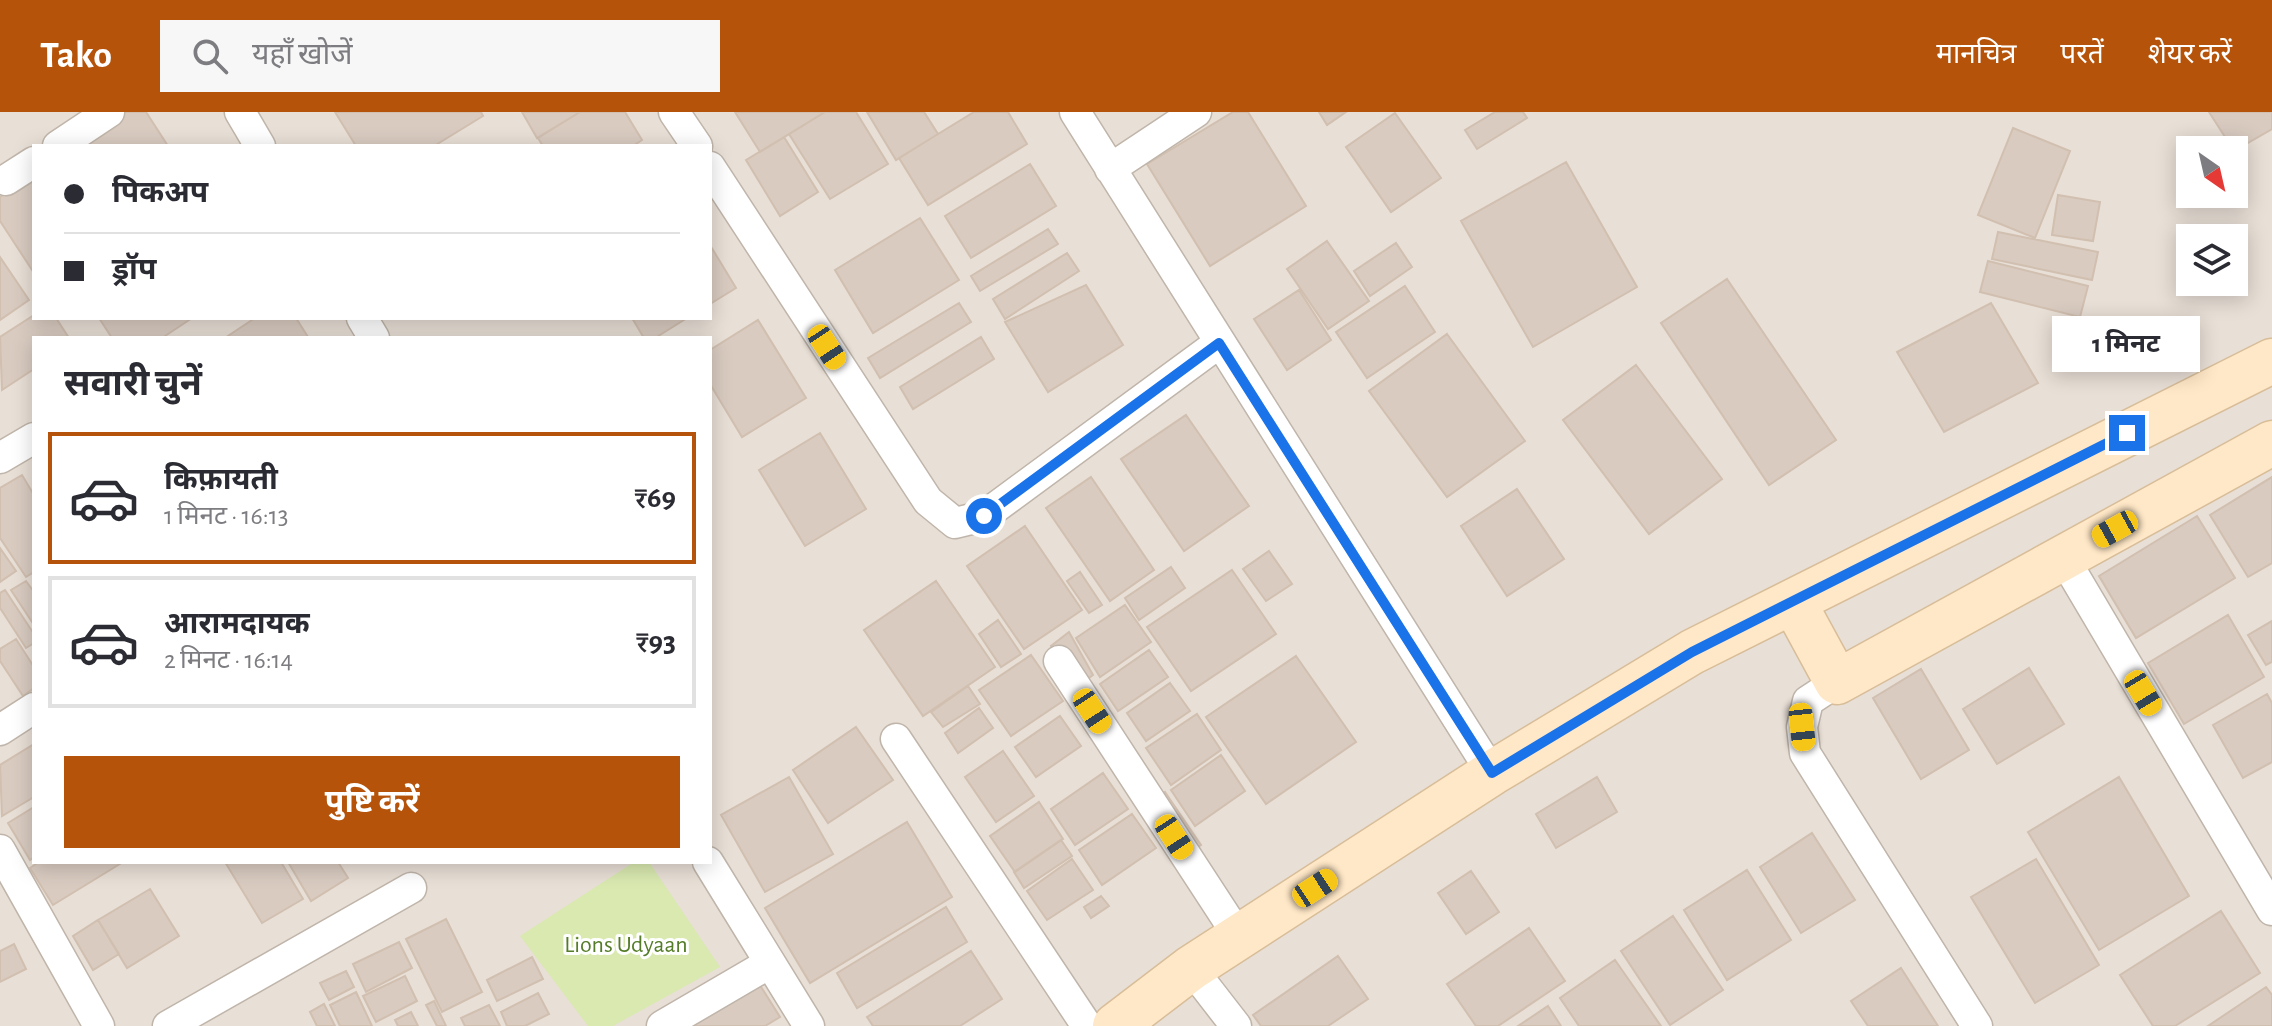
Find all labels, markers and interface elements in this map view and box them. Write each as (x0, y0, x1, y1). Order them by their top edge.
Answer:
search box (160, 20, 720, 92)
icon: search (188, 34, 232, 78)
text: Tako (40, 37, 112, 75)
text: यहाँ खोजें (252, 40, 353, 70)
text: मानचित्र (1936, 41, 2016, 69)
text: परतें (2060, 41, 2104, 69)
text: शेयर करें (2148, 41, 2232, 69)
north arrow (2176, 136, 2248, 208)
map controls (2176, 136, 2248, 296)
text: पिकअप (112, 178, 208, 208)
button: layers (2176, 224, 2248, 296)
text: ड्रॉप (112, 255, 156, 285)
callout: 1 मिनट (2053, 317, 2201, 373)
car (804, 320, 850, 374)
text: 1 मिनट (2092, 331, 2160, 357)
text: सवारी चुनें (64, 366, 202, 402)
route end (2109, 415, 2145, 451)
icon: car (68, 462, 140, 534)
text: किफ़ायती (164, 465, 278, 495)
text: ₹69 (634, 483, 676, 513)
route start (966, 498, 1002, 534)
text: 1 मिनट · 16:13 (164, 503, 288, 529)
car (2088, 507, 2142, 551)
icon: car (68, 606, 140, 678)
text: आरामदायक (164, 609, 310, 639)
text: ₹93 (636, 627, 676, 657)
text: 2 मिनट · 16:14 (164, 647, 293, 673)
car (2120, 666, 2166, 720)
car (1069, 684, 1115, 738)
car (1788, 702, 1816, 752)
button: पुष्टि करें (64, 756, 680, 848)
car (1151, 810, 1197, 864)
car (1288, 865, 1342, 911)
park label: Lions Udyaan (564, 933, 688, 957)

